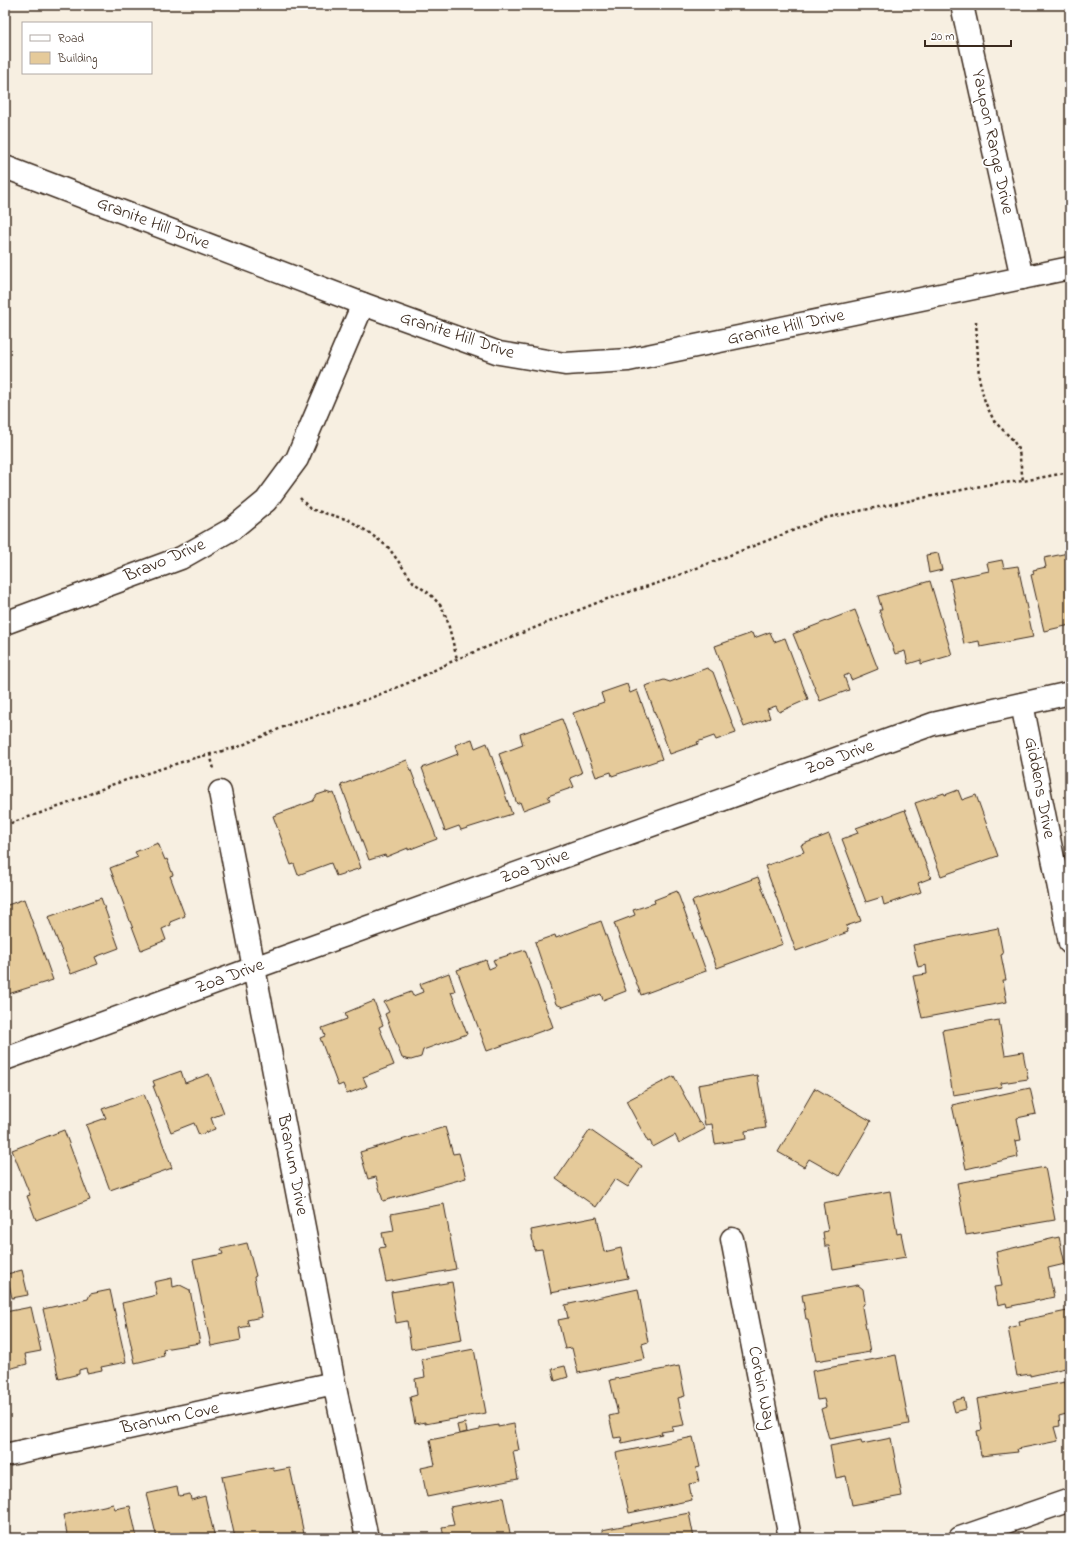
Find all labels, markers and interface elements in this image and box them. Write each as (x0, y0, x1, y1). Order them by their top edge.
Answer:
legend (22, 22, 152, 74)
scale bar (925, 22, 1011, 48)
text: 20 m (931, 28, 954, 46)
text: Road (58, 30, 84, 48)
text: Building (57, 50, 97, 69)
street label: Yaupon Range Drive (963, 67, 1020, 218)
street label: Granite Hill Drive (93, 191, 214, 258)
street label: Granite Hill Drive (725, 303, 848, 353)
street label: Granite Hill Drive (396, 305, 519, 367)
street label: Bravo Drive (120, 532, 210, 590)
street label: Zoa Drive (802, 733, 879, 782)
street label: Giddens Drive (1016, 735, 1062, 842)
street label: Zoa Drive (497, 842, 574, 891)
street label: Zoa Drive (192, 952, 269, 1001)
street label: Branum Drive (269, 1111, 315, 1219)
street label: Corbin Way (740, 1344, 782, 1432)
street label: Branum Cove (118, 1396, 222, 1442)

